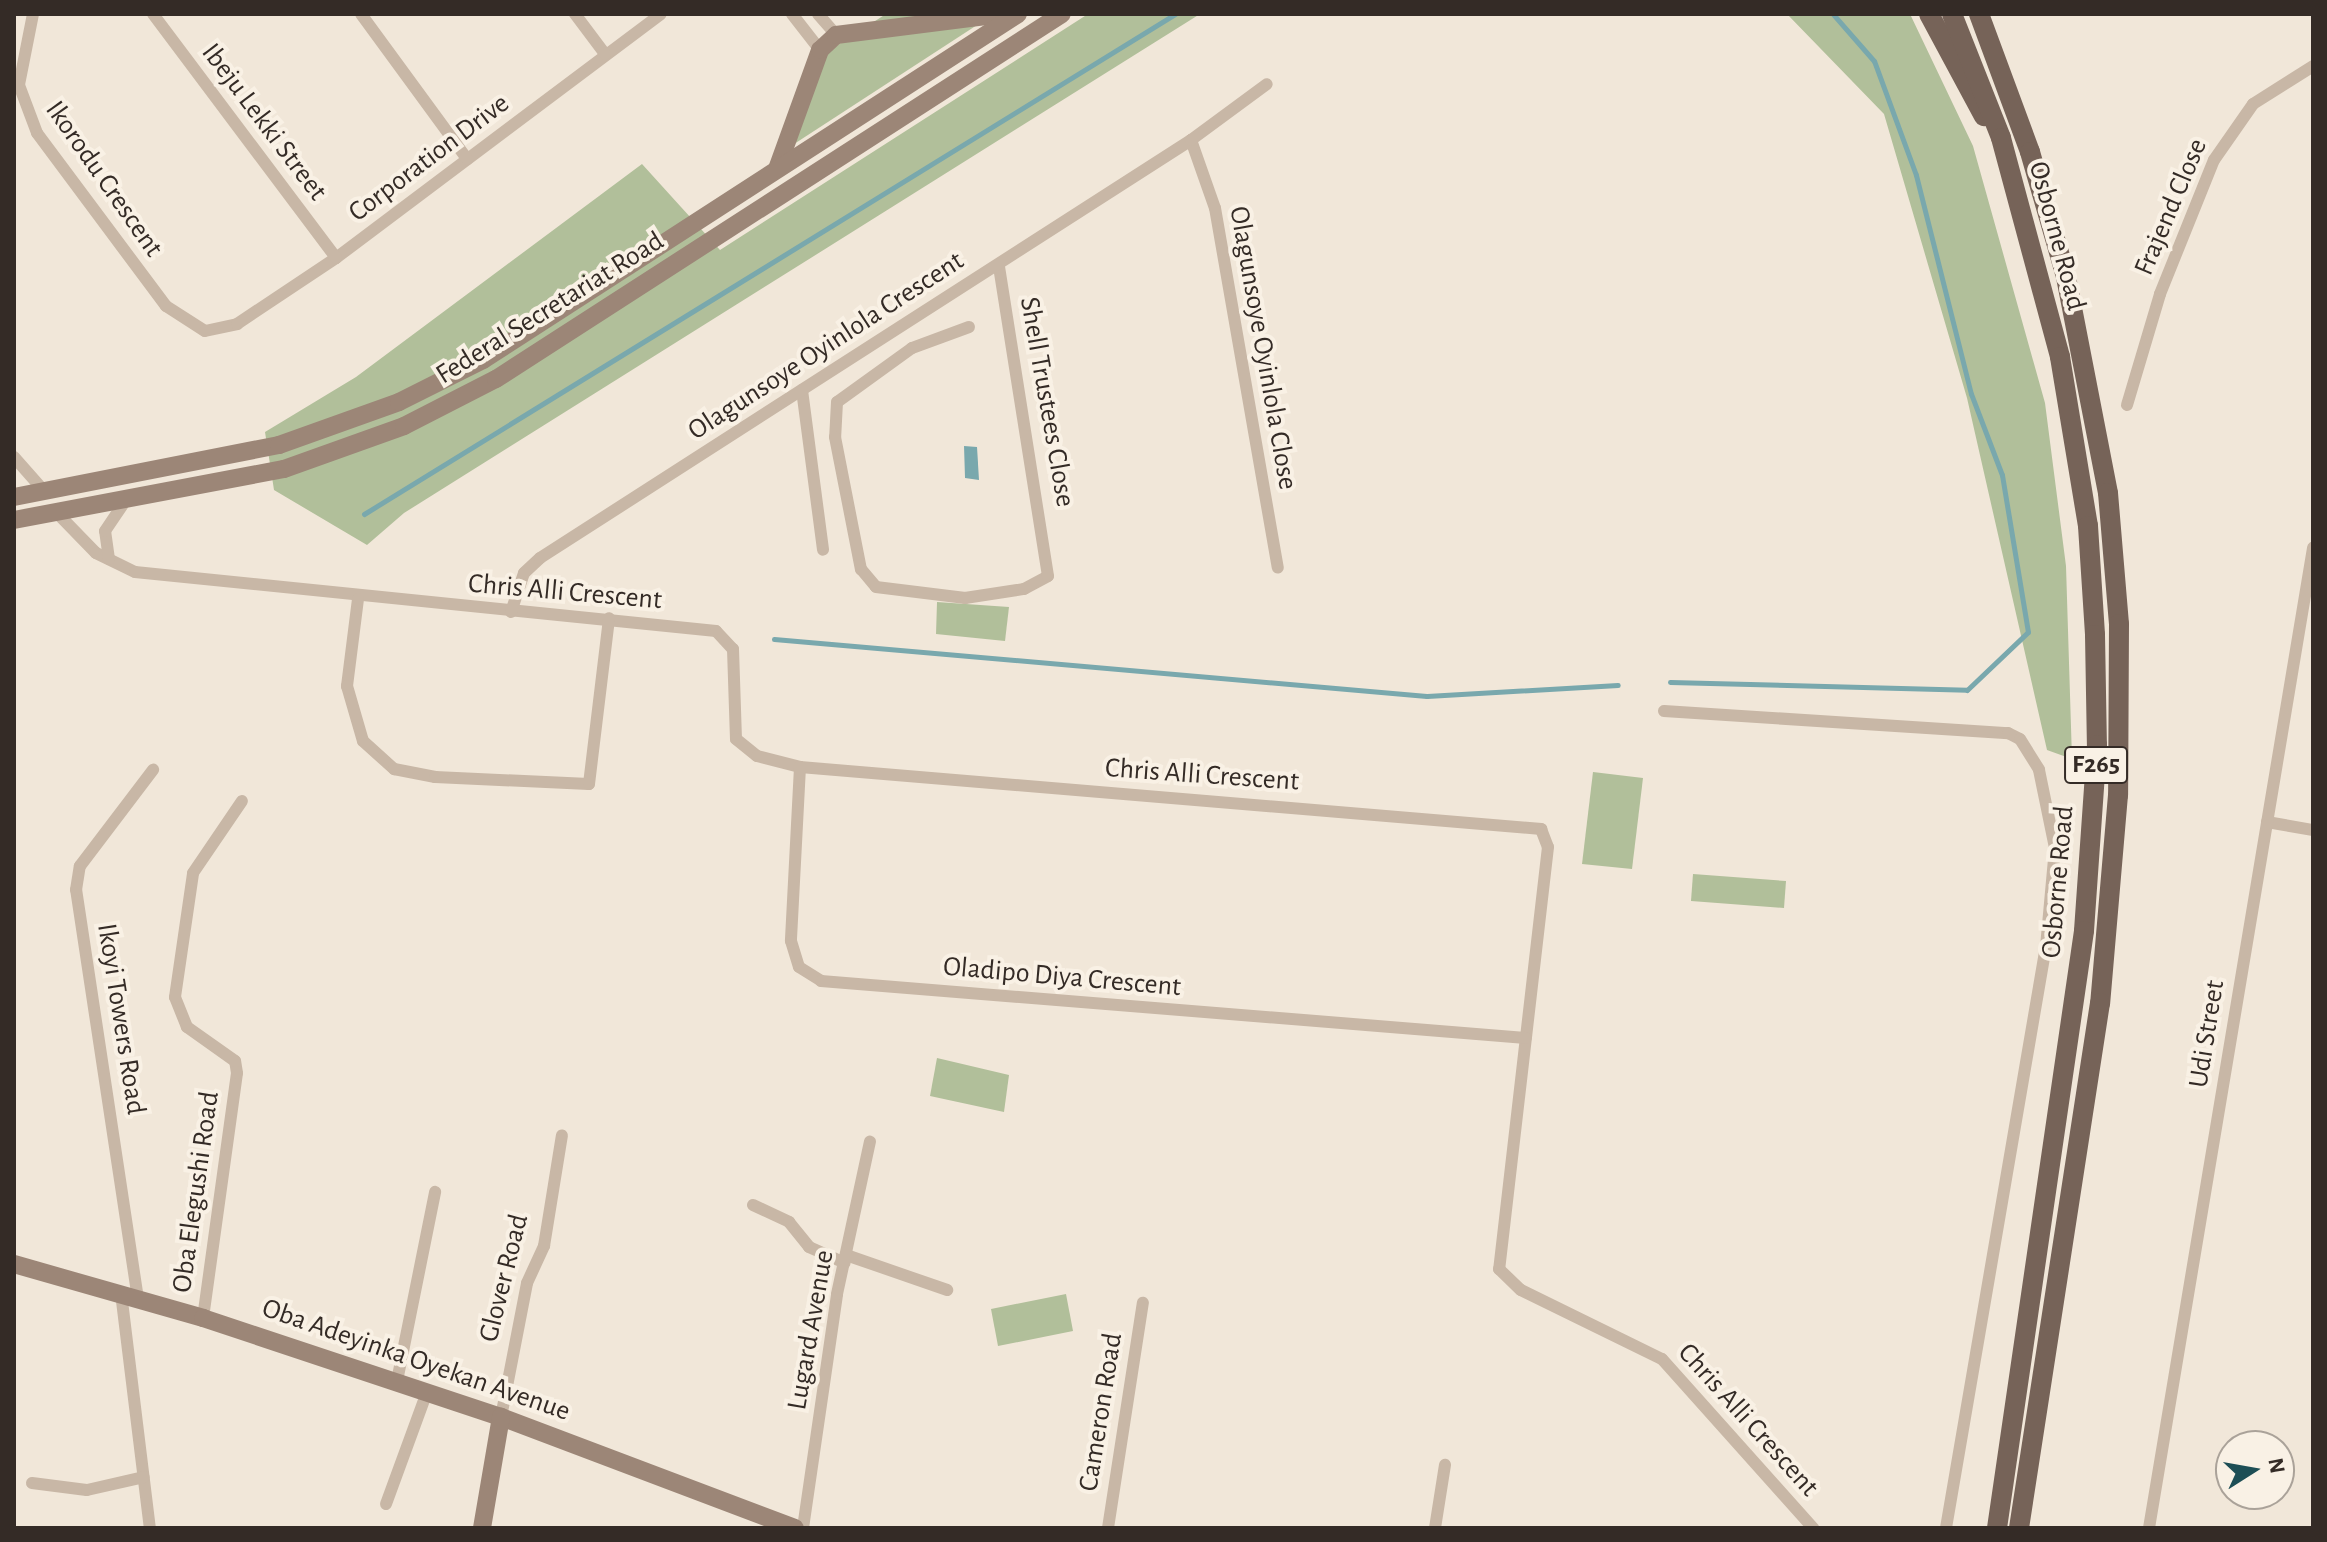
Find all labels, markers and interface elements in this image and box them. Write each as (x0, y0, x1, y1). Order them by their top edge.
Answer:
street label: Ibeju Lekki Street (194, 37, 334, 207)
street label: Corporation Drive (342, 87, 516, 229)
street label: Ikorodu Crescent (38, 95, 170, 263)
street label: Frajend Close (2127, 134, 2215, 280)
street label: Osborne Road (2021, 158, 2093, 314)
street label: Olagunsoye Oyinlola Close (1222, 204, 1304, 492)
street label: Federal Secretariat Road (430, 224, 670, 392)
street label: Olagunsoye Oyinlola Crescent (682, 244, 970, 448)
street label: Shell Trustees Close (1012, 295, 1082, 509)
street label: Chris Alli Crescent (467, 567, 663, 617)
road number: F265 (2064, 743, 2128, 787)
street label: Chris Alli Crescent (1104, 751, 1300, 799)
street label: Osborne Road (2035, 804, 2081, 960)
street label: Ikoyi Towers Road (89, 921, 153, 1117)
street label: Oladipo Diya Crescent (942, 950, 1182, 1004)
street label: Udi Street (2182, 978, 2232, 1090)
street label: Oba Elegushi Road (165, 1089, 227, 1295)
street label: Glover Road (472, 1211, 536, 1345)
street label: Lugard Avenue (780, 1248, 842, 1412)
street label: Oba Adeyinka Oyekan Avenue (258, 1291, 574, 1429)
street label: Cameron Road (1072, 1330, 1130, 1494)
street label: Chris Alli Crescent (1670, 1337, 1826, 1503)
north arrow (2215, 1430, 2295, 1510)
text: N (2264, 1456, 2289, 1475)

